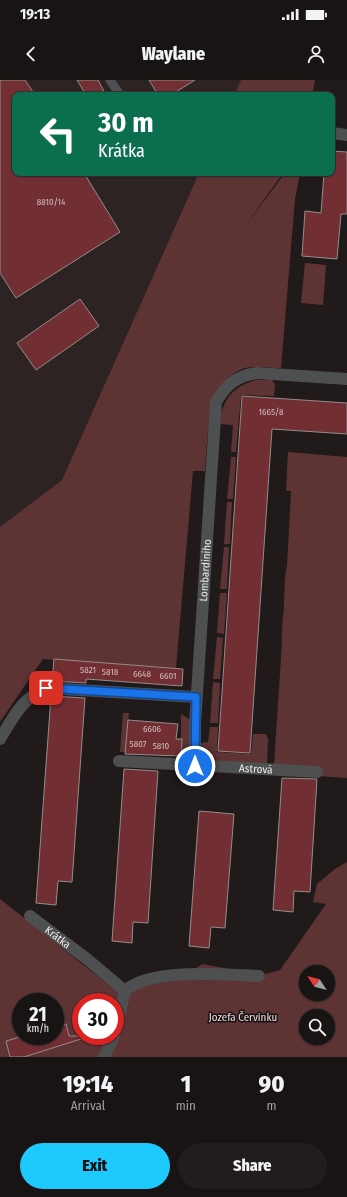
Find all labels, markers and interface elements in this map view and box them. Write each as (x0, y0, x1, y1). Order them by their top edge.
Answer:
text: 19:13 (20, 5, 50, 23)
icon: back (20, 43, 42, 65)
text: Waylane (142, 43, 205, 65)
icon: person (305, 43, 327, 65)
text: 30 m (98, 106, 154, 139)
icon: left (32, 108, 84, 160)
text: Krátka (98, 140, 145, 162)
house number: 8810/14 (37, 197, 66, 207)
house number: 1665/8 (259, 407, 284, 417)
street label: Lombardiniho (197, 539, 214, 602)
house number: 5821 (80, 665, 96, 675)
house number: 5818 (102, 667, 119, 677)
house number: 6648 (133, 669, 151, 679)
pin (29, 671, 63, 705)
house number: 6601 (160, 671, 176, 681)
icon: arrive (35, 677, 57, 699)
house number: 6606 (143, 724, 162, 734)
house number: 5807 (130, 739, 147, 749)
house number: 5810 (153, 741, 170, 751)
position arrow (174, 745, 216, 787)
street label: Astrová (239, 762, 273, 777)
street label: Krátka (42, 924, 73, 951)
north arrow (299, 965, 335, 1001)
map controls (299, 965, 335, 1045)
speed limit sign: 30 (72, 993, 124, 1045)
text: 21 (29, 1002, 47, 1026)
button: search (299, 1009, 335, 1045)
park label: Jozefa Červinku (209, 1010, 277, 1024)
text: km/h (27, 1023, 49, 1035)
text: 19:14 (63, 1070, 113, 1098)
text: 1 (181, 1070, 191, 1098)
text: 90 (258, 1070, 284, 1098)
text: Arrival (71, 1098, 105, 1113)
text: min (176, 1098, 196, 1113)
text: m (266, 1098, 276, 1113)
button: Exit (20, 1143, 170, 1189)
button: Share (178, 1143, 327, 1189)

